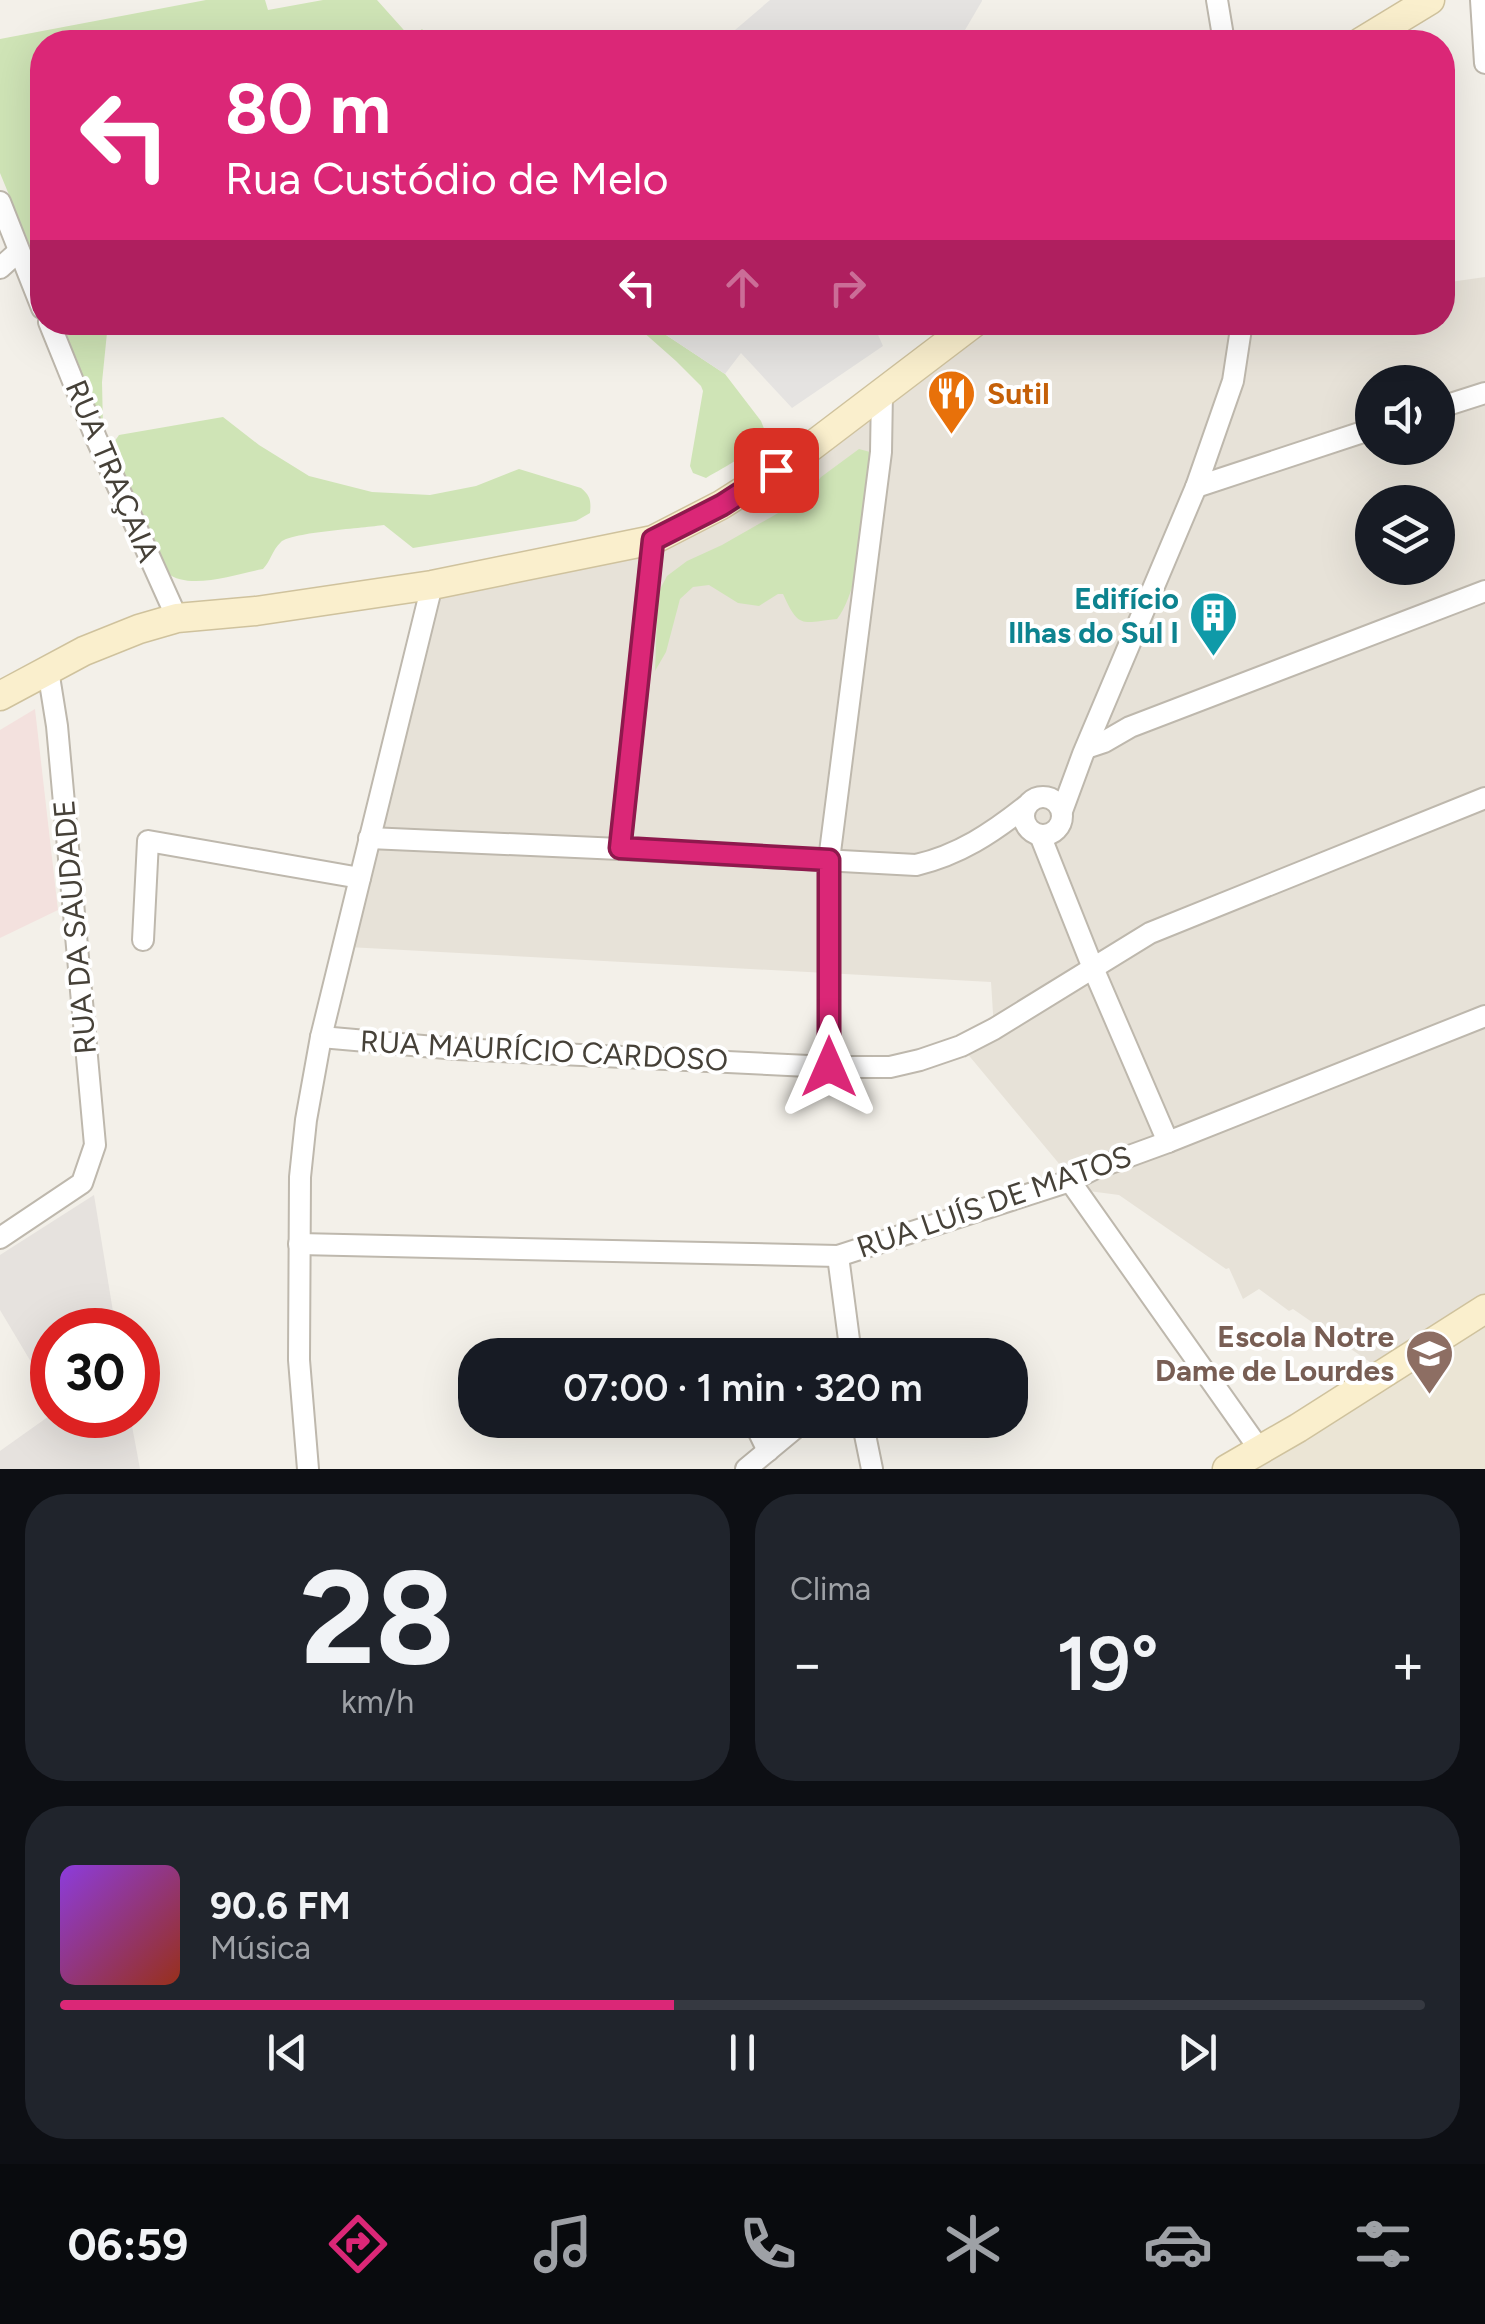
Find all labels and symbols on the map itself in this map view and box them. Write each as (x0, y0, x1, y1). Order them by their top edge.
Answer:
restaurant icon: Sutil (926, 368, 978, 436)
street label: RUA TRAÇAIA (58, 374, 168, 568)
place label: Sutil (987, 375, 1050, 412)
pin (734, 428, 819, 513)
place label: Edifício Ilhas do Sul I (1008, 580, 1179, 651)
building icon: Edifício Ilhas do Sul I (1188, 590, 1240, 658)
street label: RUA DA SAUDADE (45, 798, 104, 1056)
position arrow (777, 1015, 881, 1119)
street label: RUA MAURÍCIO CARDOSO (359, 1022, 729, 1079)
street label: RUA LUÍS DE MATOS (852, 1137, 1136, 1266)
speed limit sign: 30 (30, 1308, 160, 1438)
place label: Escola Notre Dame de Lourdes (1155, 1318, 1394, 1389)
school or university icon: Escola Notre Dame de Lourdes (1403, 1328, 1455, 1396)

